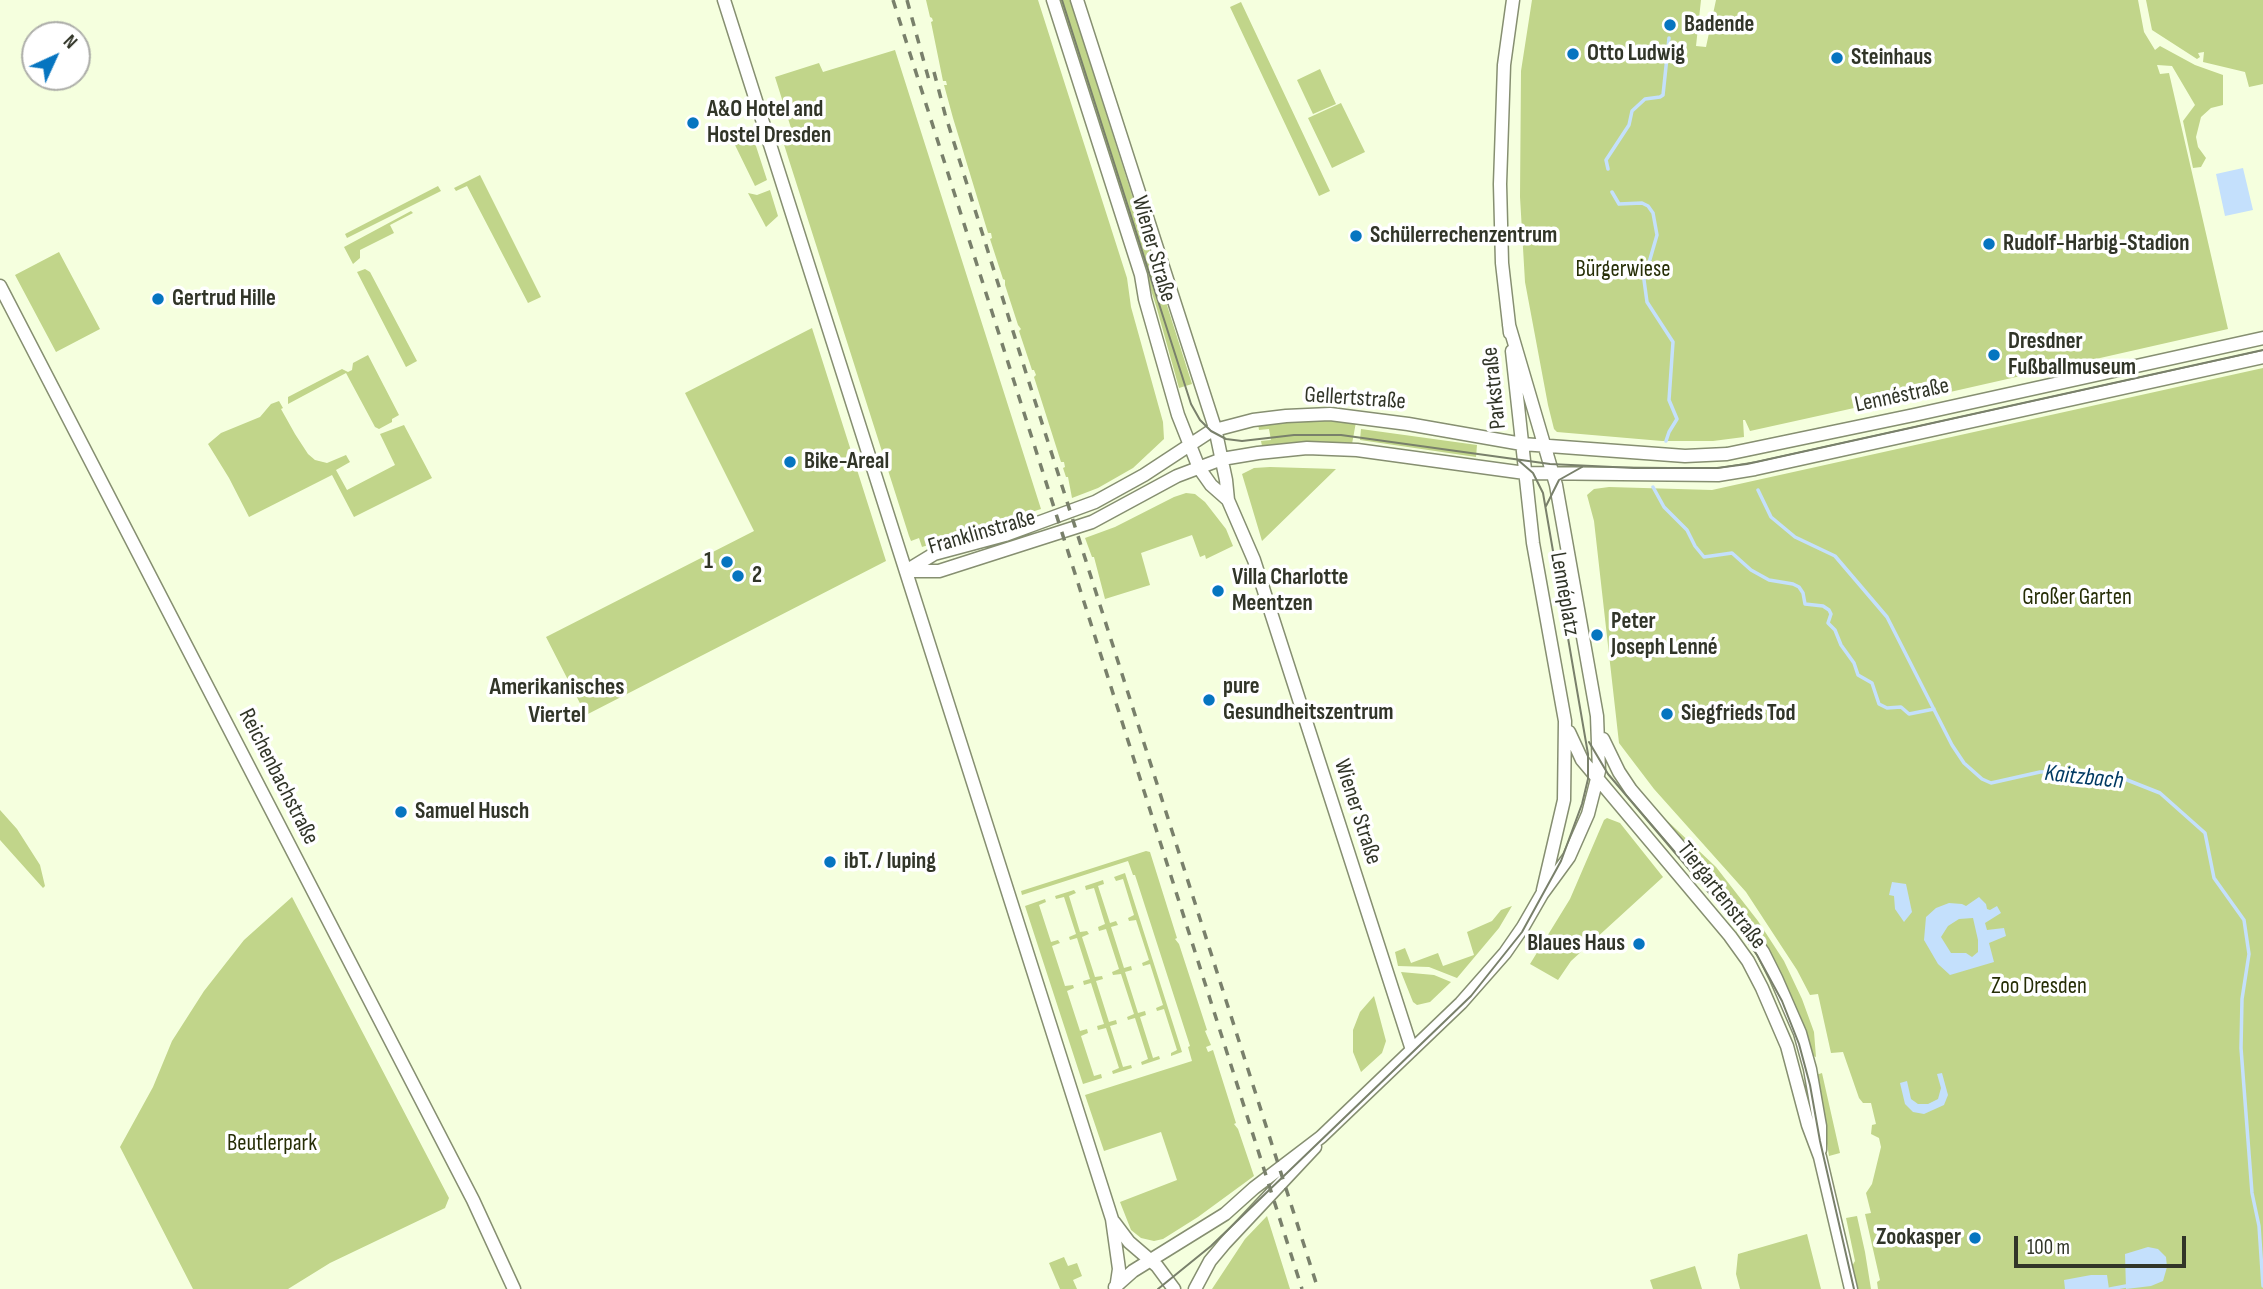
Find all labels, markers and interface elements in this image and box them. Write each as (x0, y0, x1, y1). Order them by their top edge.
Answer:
place label: Badende (1684, 11, 1754, 39)
marker: Badende (1662, 17, 1678, 33)
north arrow (21, 21, 91, 91)
text: N (58, 30, 82, 54)
place label: Otto Ludwig (1587, 40, 1685, 68)
place label: Steinhaus (1851, 44, 1932, 72)
marker: Otto Ludwig (1565, 46, 1581, 62)
marker: Steinhaus (1829, 50, 1845, 66)
place label: A&O Hotel and Hostel Dresden (707, 96, 831, 150)
marker: A&O Hotel and Hostel Dresden (685, 115, 701, 131)
street label: Wiener Straße (1125, 193, 1181, 305)
place label: Schülerrechenzentrum (1370, 222, 1557, 250)
marker: Schülerrechenzentrum (1348, 228, 1364, 244)
place label: Rudolf-Harbig-Stadion (2003, 230, 2190, 258)
marker: Rudolf-Harbig-Stadion (1981, 236, 1997, 252)
park label: Bürgerwiese (1575, 256, 1671, 284)
place label: Gertrud Hille (172, 285, 276, 313)
marker: Gertrud Hille (150, 291, 166, 307)
place label: Dresdner Fußballmuseum (2008, 328, 2136, 382)
street label: Parkstraße (1477, 345, 1513, 431)
marker: Dresdner Fußballmuseum (1986, 347, 2002, 363)
street label: Lennéstraße (1852, 373, 1952, 419)
street label: Gellertstraße (1303, 382, 1407, 416)
place label: Bike-Areal (804, 448, 889, 476)
marker: Bike-Areal (782, 454, 798, 470)
street label: Franklinstraße (925, 504, 1039, 562)
place label: 1 (704, 548, 713, 576)
street label: Lennéplatz (1543, 550, 1585, 638)
marker: 1 (719, 554, 735, 570)
place label: 2 (752, 562, 762, 590)
place label: Villa Charlotte Meentzen (1232, 564, 1348, 618)
marker: 2 (730, 568, 746, 584)
marker: Villa Charlotte Meentzen (1210, 583, 1226, 599)
park label: Großer Garten (2022, 584, 2132, 612)
place label: Peter Joseph Lenné (1611, 608, 1718, 662)
marker: Peter Joseph Lenné (1589, 627, 1605, 643)
place label: pure Gesundheitszentrum (1223, 673, 1394, 727)
district label: Amerikanisches Viertel (489, 674, 625, 730)
marker: pure Gesundheitszentrum (1201, 692, 1217, 708)
place label: Siegfrieds Tod (1681, 700, 1795, 728)
street label: Reichenbachstraße (232, 704, 324, 850)
marker: Siegfrieds Tod (1659, 706, 1675, 722)
street label: Wiener Straße (1327, 756, 1387, 868)
water label: Kaitzbach (2043, 760, 2125, 796)
place label: Samuel Husch (415, 798, 529, 826)
marker: Samuel Husch (393, 804, 409, 820)
street label: Tiergartenstraße (1671, 837, 1771, 955)
place label: ibT. / luping (844, 848, 936, 876)
marker: ibT. / luping (822, 854, 838, 870)
place label: Blaues Haus (1527, 930, 1625, 958)
marker: Blaues Haus (1631, 936, 1647, 952)
park label: Zoo Dresden (1991, 973, 2087, 1001)
park label: Beutlerpark (227, 1130, 317, 1158)
scale bar (2018, 1222, 2190, 1266)
place label: Zookasper (1876, 1224, 1961, 1252)
marker: Zookasper (1967, 1230, 1983, 1246)
text: 100 m (2027, 1235, 2070, 1260)

